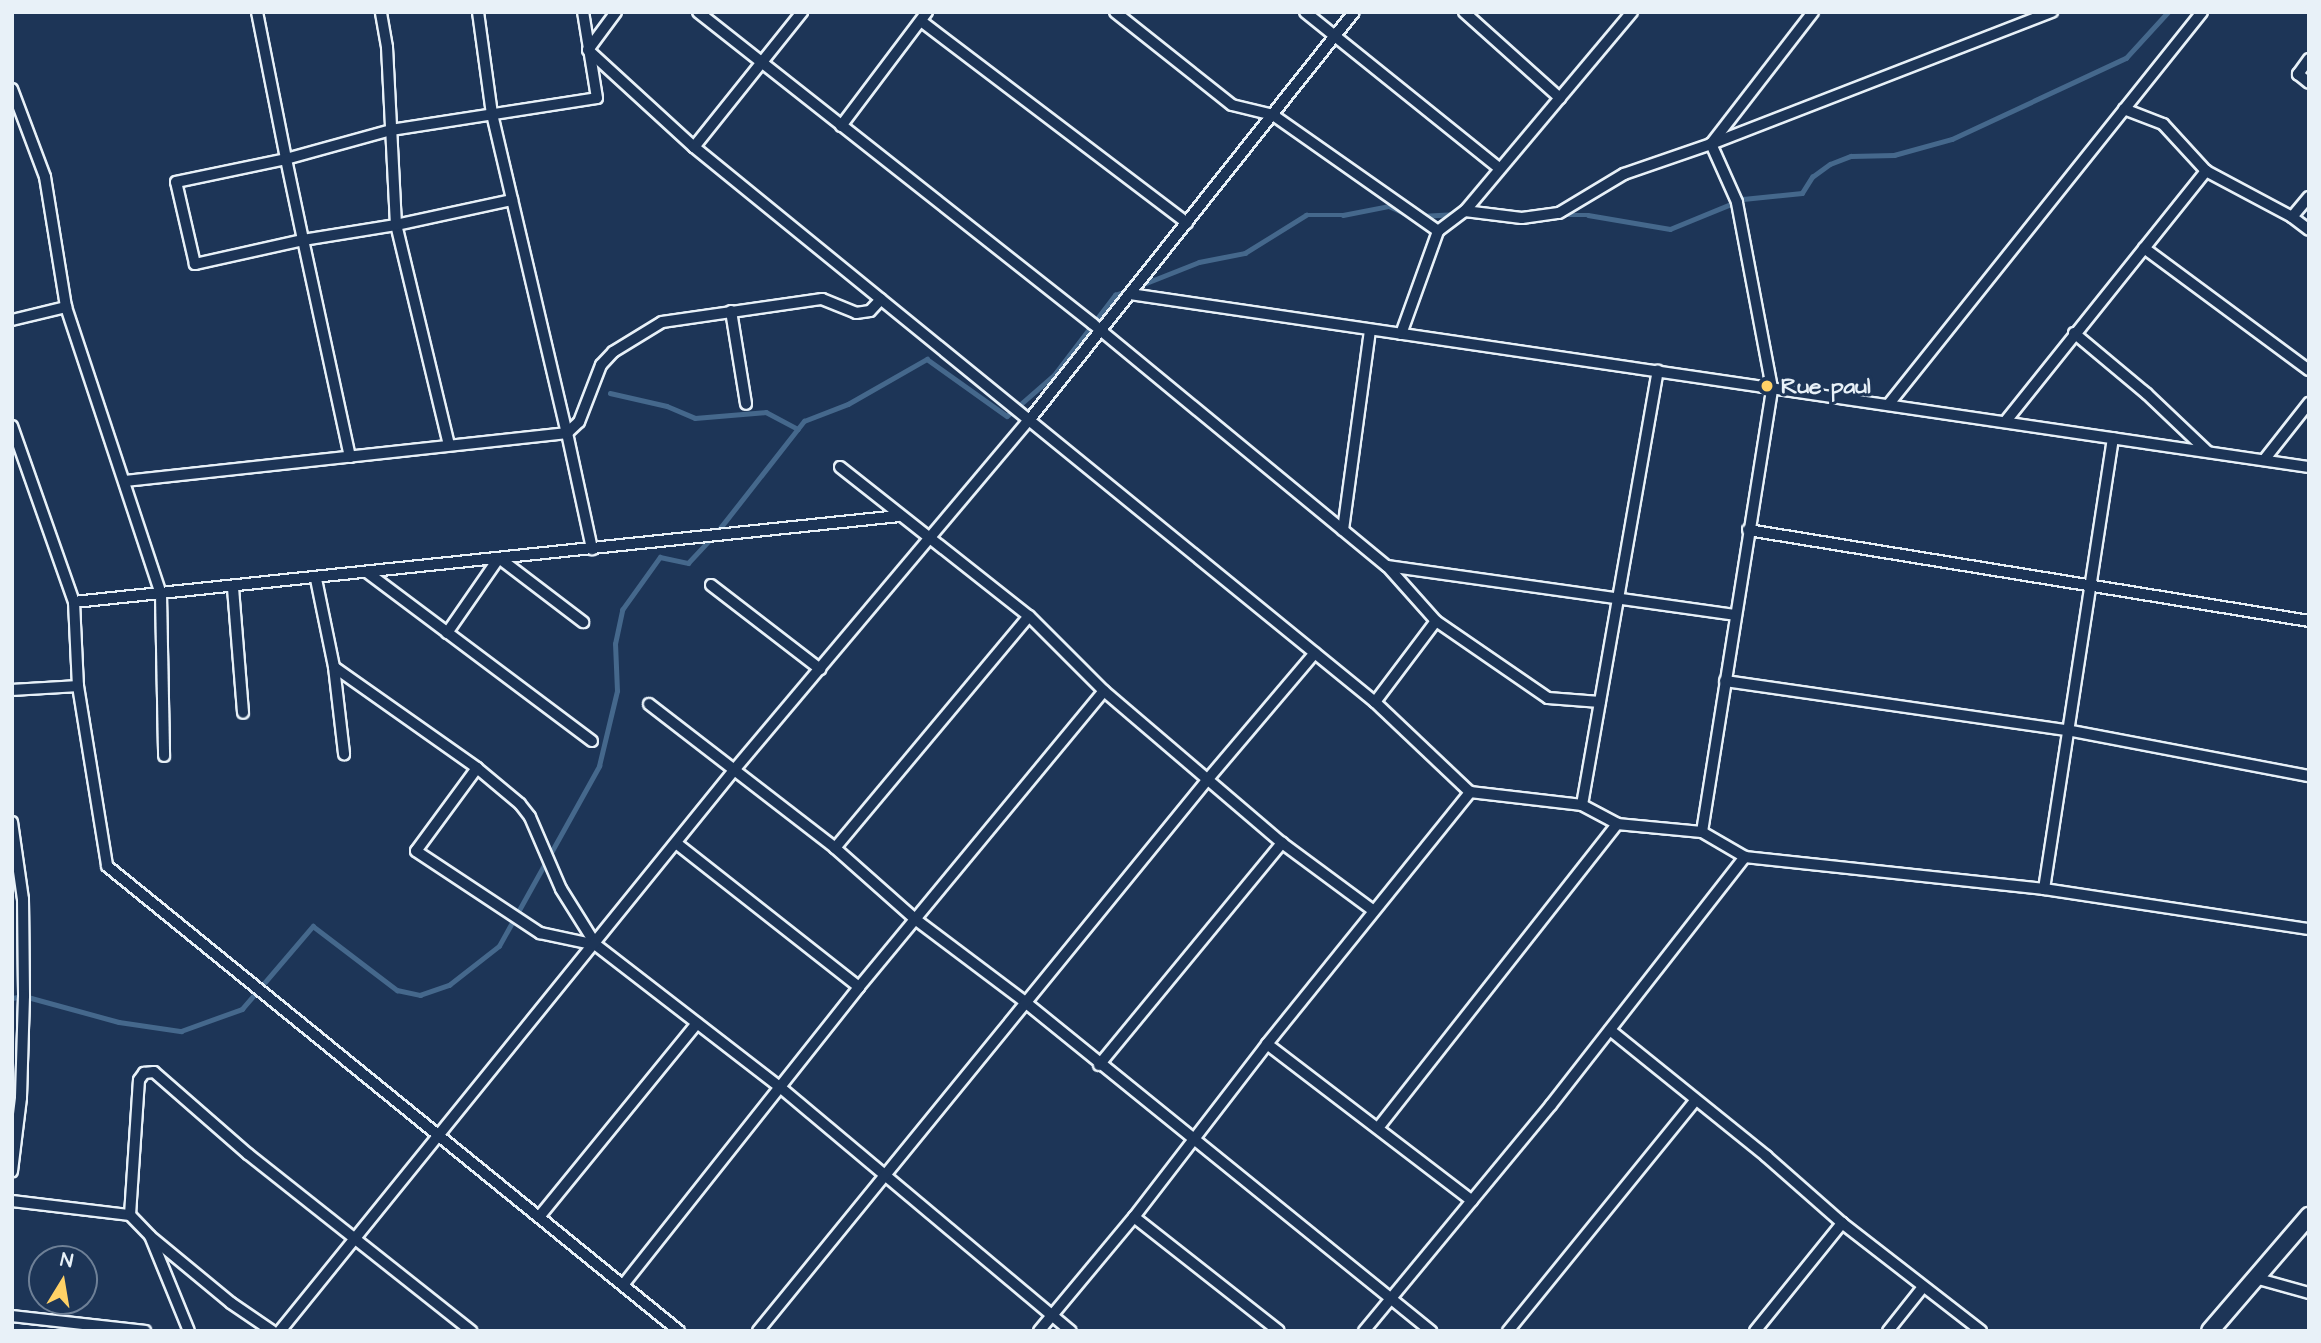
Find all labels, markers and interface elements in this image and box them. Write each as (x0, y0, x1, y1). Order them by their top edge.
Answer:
place label: Rue paul (1781, 372, 1871, 400)
marker: Rue paul (1759, 378, 1775, 394)
north arrow (28, 1245, 98, 1315)
text: N (58, 1246, 75, 1275)

